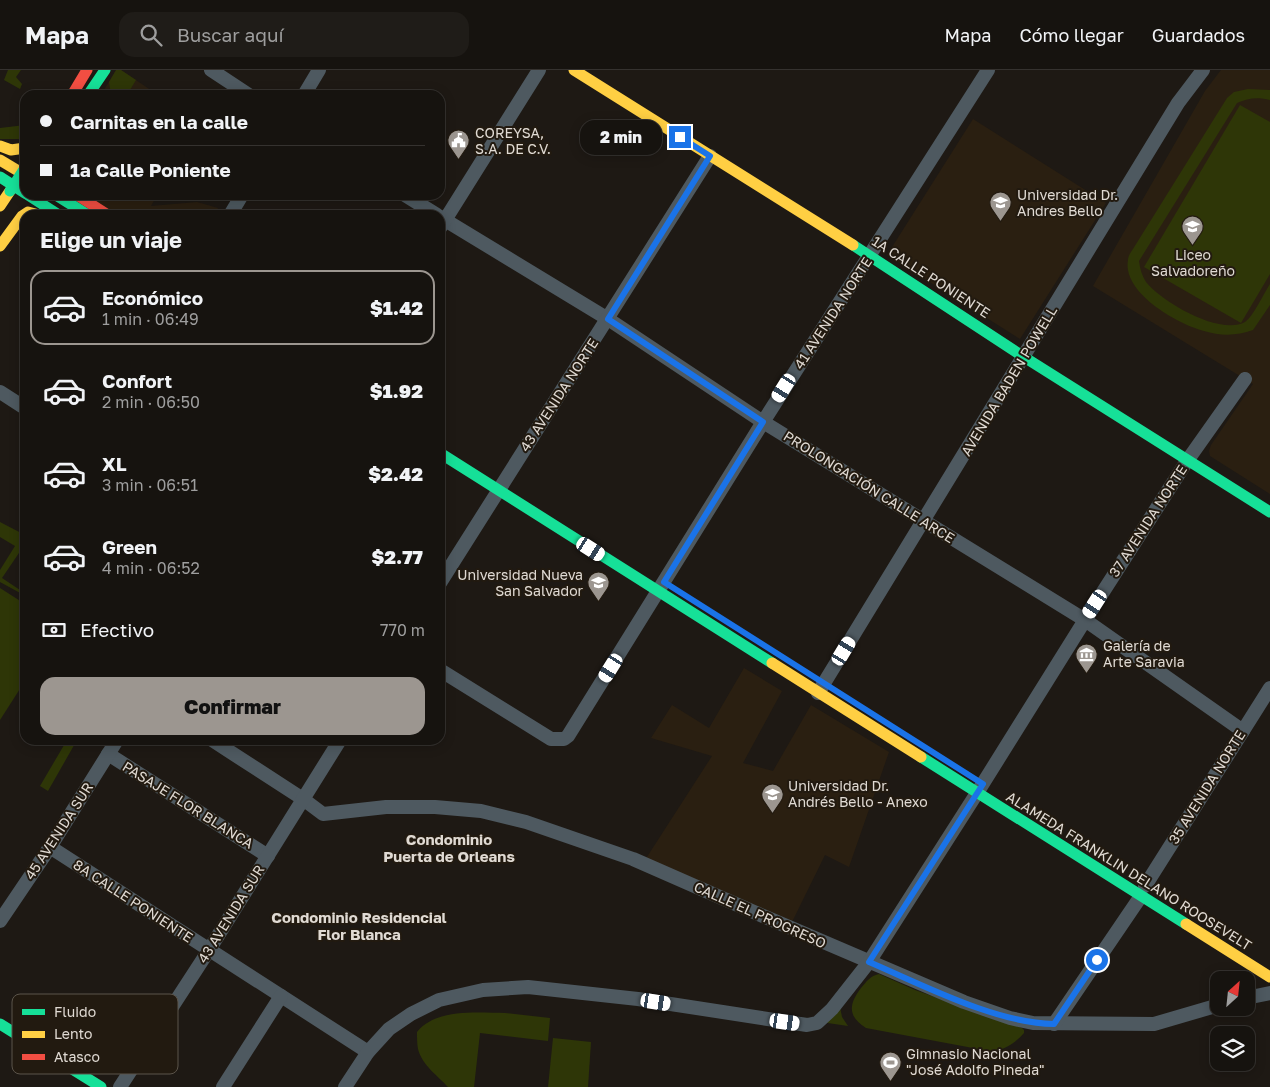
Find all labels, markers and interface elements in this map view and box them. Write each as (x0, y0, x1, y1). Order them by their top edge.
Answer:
search box (119, 12, 469, 57)
text: Mapa (25, 20, 89, 49)
icon: search (137, 21, 165, 49)
text: Buscar aquí (177, 23, 284, 46)
text: Mapa (945, 24, 991, 46)
text: Cómo llegar (1019, 24, 1124, 46)
text: Guardados (1152, 24, 1245, 46)
text: Carnitas en la calle (70, 110, 248, 133)
callout: 2 min (580, 120, 662, 154)
place label: COREYSA, S.A. DE C.V. (475, 124, 551, 157)
route end (669, 126, 691, 148)
text: 2 min (600, 127, 642, 147)
public building icon: COREYSA, S.A. DE C.V. (447, 129, 471, 160)
text: 1a Calle Poniente (70, 158, 231, 181)
place label: Universidad Dr. Andres Bello (1017, 186, 1118, 219)
school or university icon: Universidad Dr. Andres Bello (989, 191, 1013, 222)
school or university icon: Liceo Salvadoreño (1181, 215, 1205, 246)
text: Elige un viaje (40, 226, 182, 253)
street label: 1A CALLE PONIENTE (869, 232, 993, 321)
place label: Liceo Salvadoreño (1151, 246, 1235, 279)
street label: 41 AVENIDA NORTE (790, 254, 875, 372)
icon: car (42, 285, 87, 330)
text: Económico (102, 286, 203, 309)
text: $1.42 (370, 296, 423, 319)
street label: AVENIDA BADEN POWELL (957, 303, 1060, 459)
text: 1 min · 06:49 (102, 309, 199, 329)
street label: 43 AVENIDA NORTE (516, 335, 601, 454)
icon: car (42, 368, 87, 413)
text: Confort (102, 369, 172, 392)
car (769, 371, 798, 405)
text: $1.92 (370, 379, 423, 402)
text: 2 min · 06:50 (102, 392, 200, 412)
street label: PROLONGACIÓN CALLE ARCE (781, 427, 958, 546)
icon: car (42, 451, 87, 496)
text: XL (102, 452, 127, 475)
text: $2.42 (368, 462, 423, 485)
street label: 37 AVENIDA NORTE (1105, 462, 1190, 580)
text: 3 min · 06:51 (102, 475, 198, 495)
icon: car (42, 534, 87, 579)
text: Green (102, 535, 157, 558)
car (574, 535, 607, 563)
text: $2.77 (371, 545, 423, 568)
text: 4 min · 06:52 (102, 558, 200, 578)
place label: Universidad Nueva San Salvador (457, 566, 584, 599)
school or university icon: Universidad Nueva San Salvador (587, 571, 611, 602)
car (1080, 587, 1109, 621)
icon: cash (40, 616, 68, 644)
text: Efectivo (80, 618, 154, 641)
text: 770 m (380, 620, 425, 640)
car (829, 634, 858, 668)
place label: Galería de Arte Saravia (1103, 637, 1185, 670)
museum icon: Galería de Arte Saravia (1075, 642, 1099, 673)
car (596, 651, 625, 685)
button: Confirmar (40, 677, 425, 735)
street label: 35 AVENIDA NORTE (1165, 727, 1248, 847)
street label: PASAJE FLOR BLANCA (120, 757, 257, 852)
place label: Universidad Dr. Andrés Bello - Anexo (788, 777, 928, 810)
street label: 45 AVENIDA SUR (21, 779, 96, 882)
school or university icon: Universidad Dr. Andrés Bello - Anexo (760, 782, 784, 813)
street label: ALAMEDA FRANKLIN DELANO ROOSEVELT (1003, 788, 1255, 954)
district label: Condominio Puerta de Orleans (383, 830, 515, 865)
street label: 8A CALLE PONIENTE (70, 856, 196, 946)
street label: 43 AVENIDA SUR (194, 862, 268, 966)
street label: CALLE EL PROGRESO (691, 878, 829, 951)
district label: Condominio Residencial Flor Blanca (271, 908, 447, 943)
route start (1086, 949, 1108, 971)
north arrow (1210, 971, 1255, 1016)
map controls (1210, 971, 1255, 1071)
car (640, 992, 671, 1012)
legend (12, 994, 178, 1074)
text: Fluido (54, 1003, 96, 1020)
car (769, 1012, 800, 1032)
text: Lento (54, 1025, 92, 1042)
button: layers (1210, 1026, 1255, 1071)
place label: Gimnasio Nacional "José Adolfo Pineda" (906, 1045, 1044, 1078)
text: Atasco (54, 1048, 100, 1065)
sports icon: Gimnasio Nacional "José Adolfo Pineda" (878, 1050, 902, 1081)

